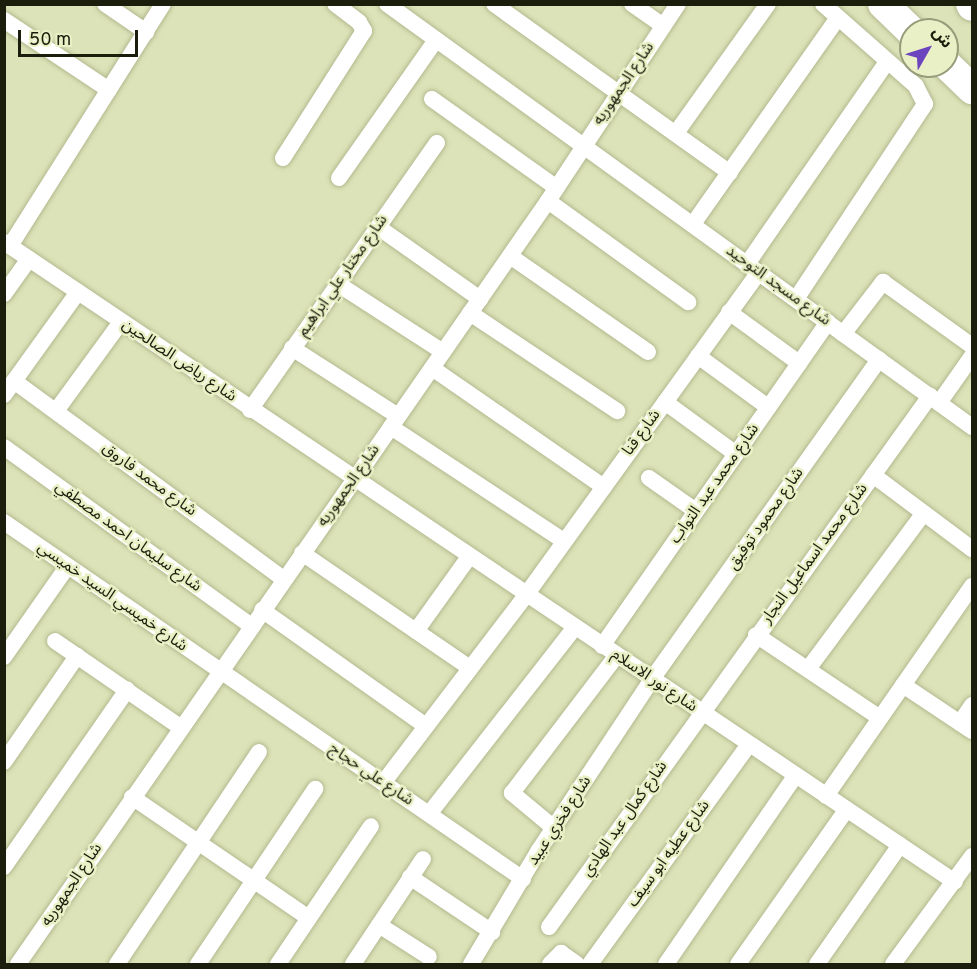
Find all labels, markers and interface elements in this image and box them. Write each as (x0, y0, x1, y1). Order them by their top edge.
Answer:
scale bar (21, 18, 141, 56)
north arrow (899, 18, 959, 78)
text: ش (927, 23, 956, 53)
text: 50 m (29, 29, 71, 52)
street label: شارع الجمهوريه (589, 39, 659, 129)
street label: شارع مختار علي ابراهيم (294, 211, 392, 341)
street label: شارع مسجد التوحيد (722, 242, 834, 330)
street label: شارع رياض الصالحين (118, 316, 240, 406)
street label: شارع قنا (619, 406, 665, 460)
street label: شارع محمد عبد التواب (666, 420, 764, 548)
street label: شارع محمد فاروق (98, 439, 200, 521)
street label: شارع الجمهوريه (314, 441, 384, 531)
street label: شارع محمود توفيق (724, 464, 808, 574)
street label: شارع سليمان احمد مصطفي (51, 477, 205, 597)
street label: شارع محمد اسماعيل النجار (758, 480, 872, 628)
street label: شارع خميسي السيد خميسي (33, 538, 191, 656)
street label: شارع نور الاسلام (607, 645, 701, 717)
street label: شارع علي حجاج (325, 740, 417, 810)
street label: شارع كمال عبد الهادي (578, 758, 672, 880)
street label: شارع فخري عبيد (524, 773, 596, 869)
street label: شارع عطيه ابو سيف (624, 797, 714, 911)
street label: شارع الجمهوريه (37, 840, 107, 930)

